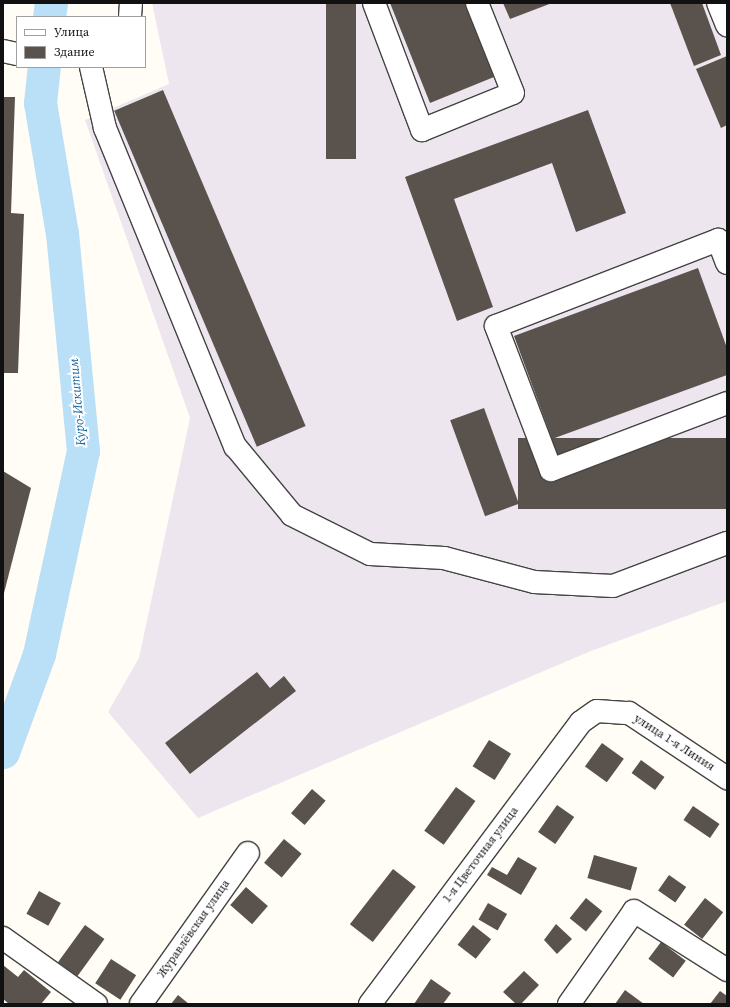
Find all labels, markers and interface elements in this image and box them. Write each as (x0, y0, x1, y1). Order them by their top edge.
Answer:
legend (16, 16, 146, 68)
text: Улица (54, 24, 89, 40)
text: Здание (54, 44, 95, 60)
water label: Куро-Искитим (66, 357, 90, 447)
street label: улица 1-я Линия (631, 712, 717, 774)
street label: 1-я Цветочная улица (440, 804, 522, 906)
street label: Журавлёвская улица (155, 877, 233, 981)

